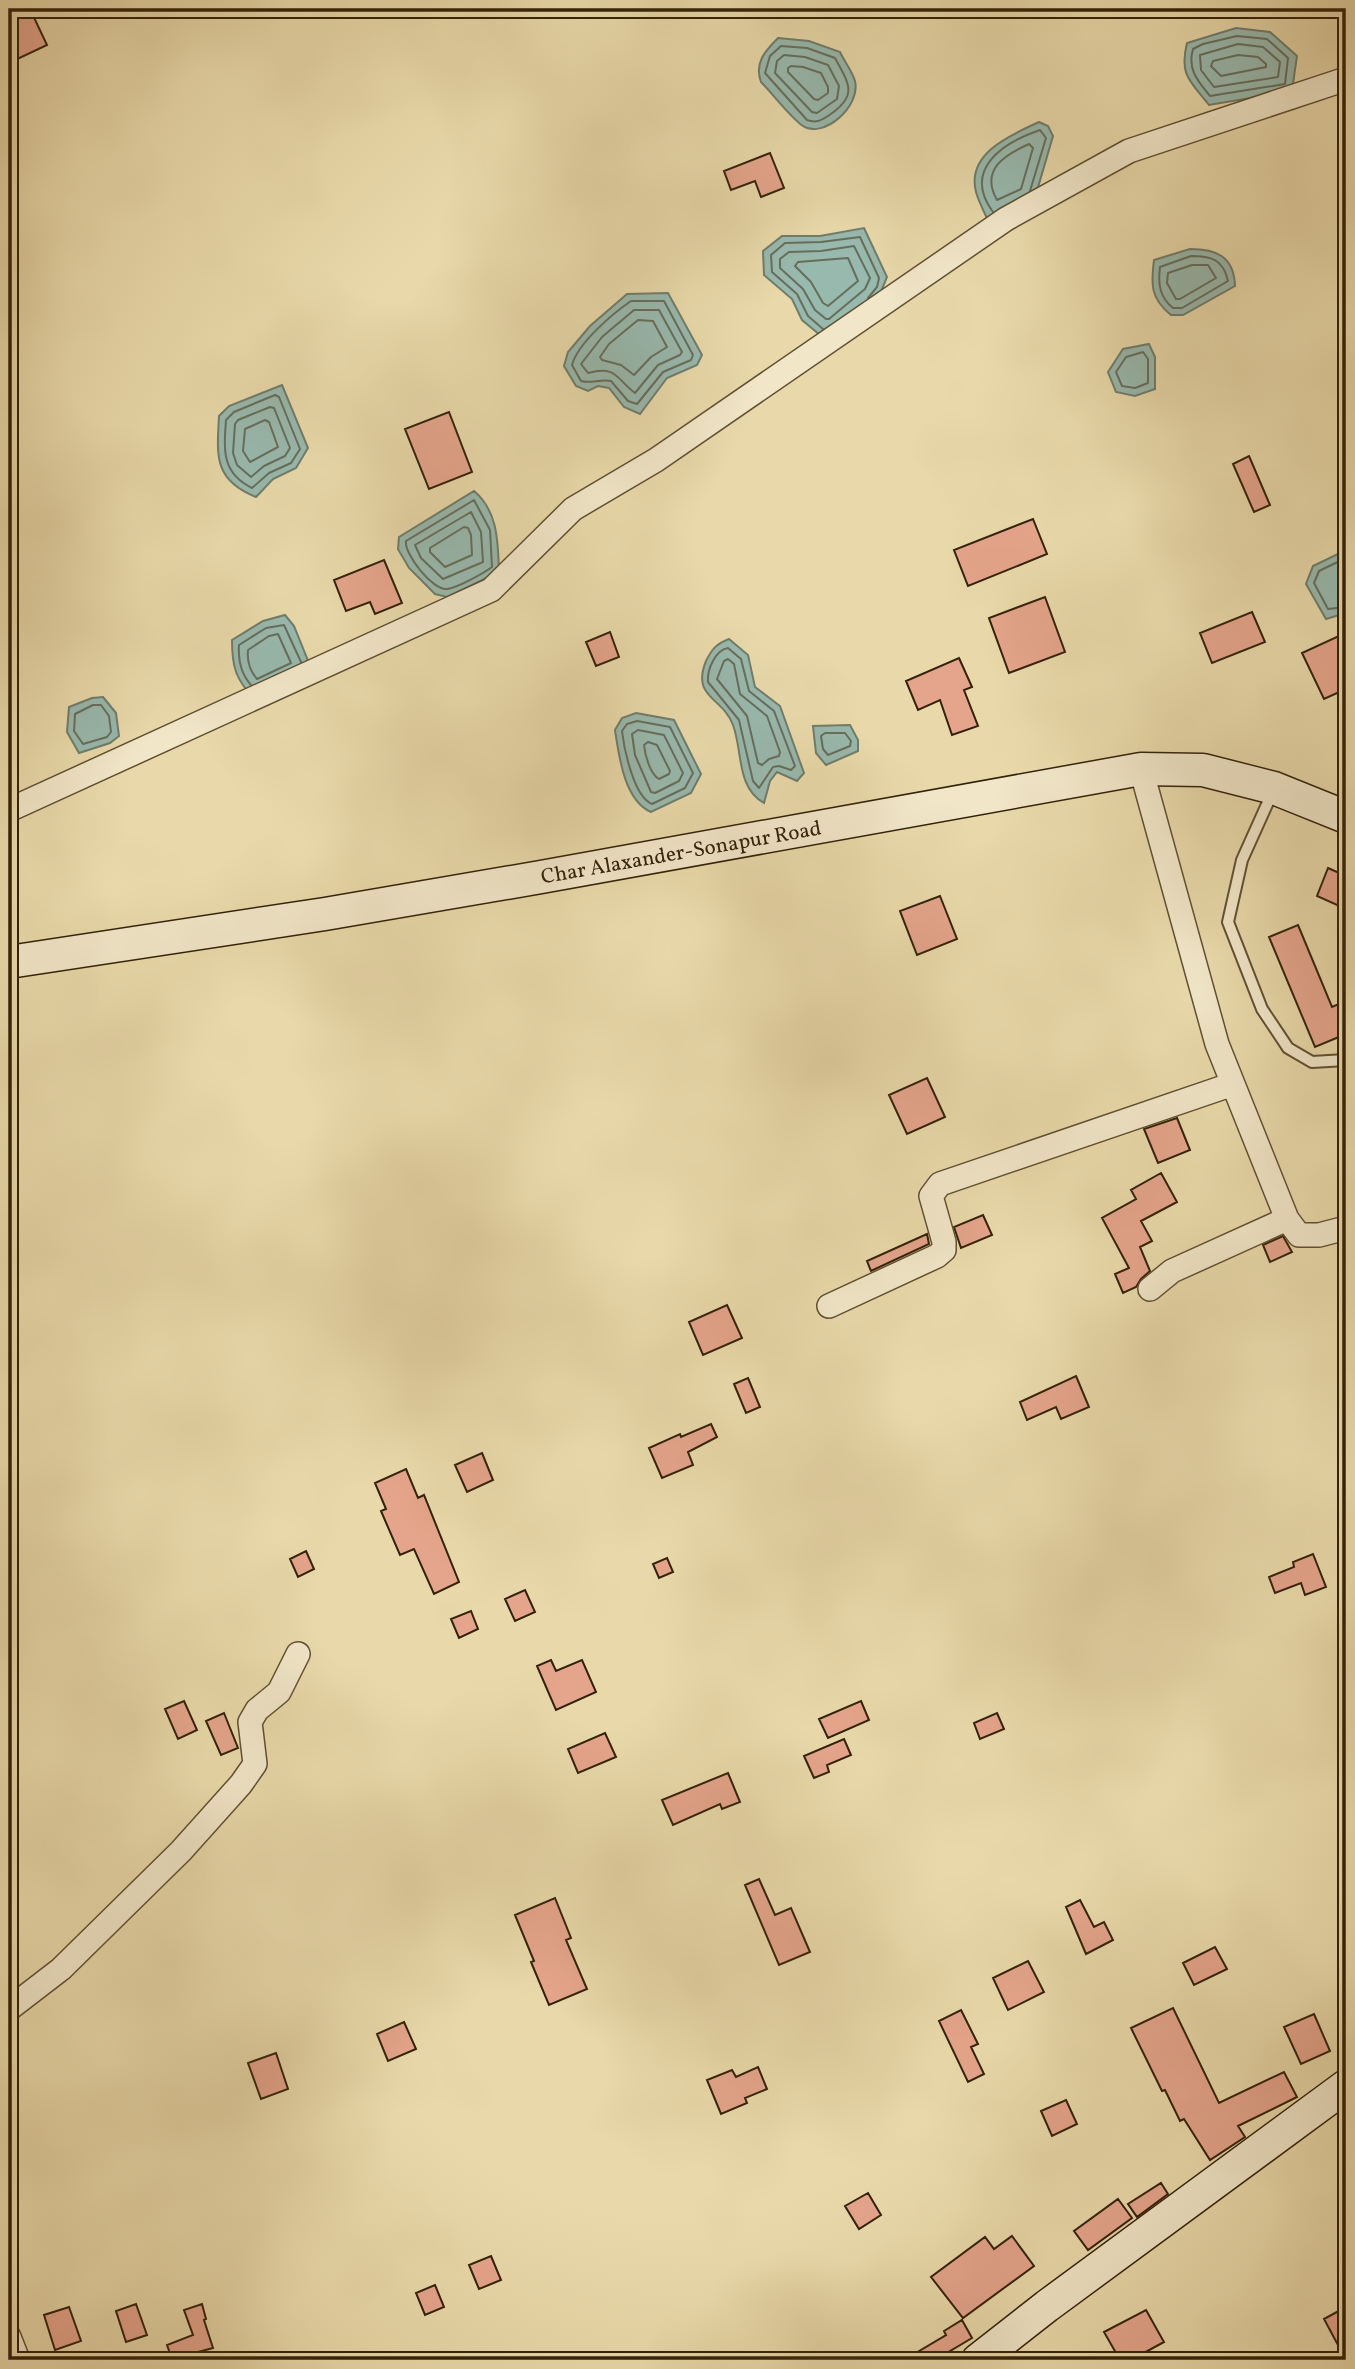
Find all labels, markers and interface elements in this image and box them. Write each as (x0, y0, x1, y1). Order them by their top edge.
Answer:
street label: Char Alaxander-Sonapur Road (539, 815, 824, 892)

